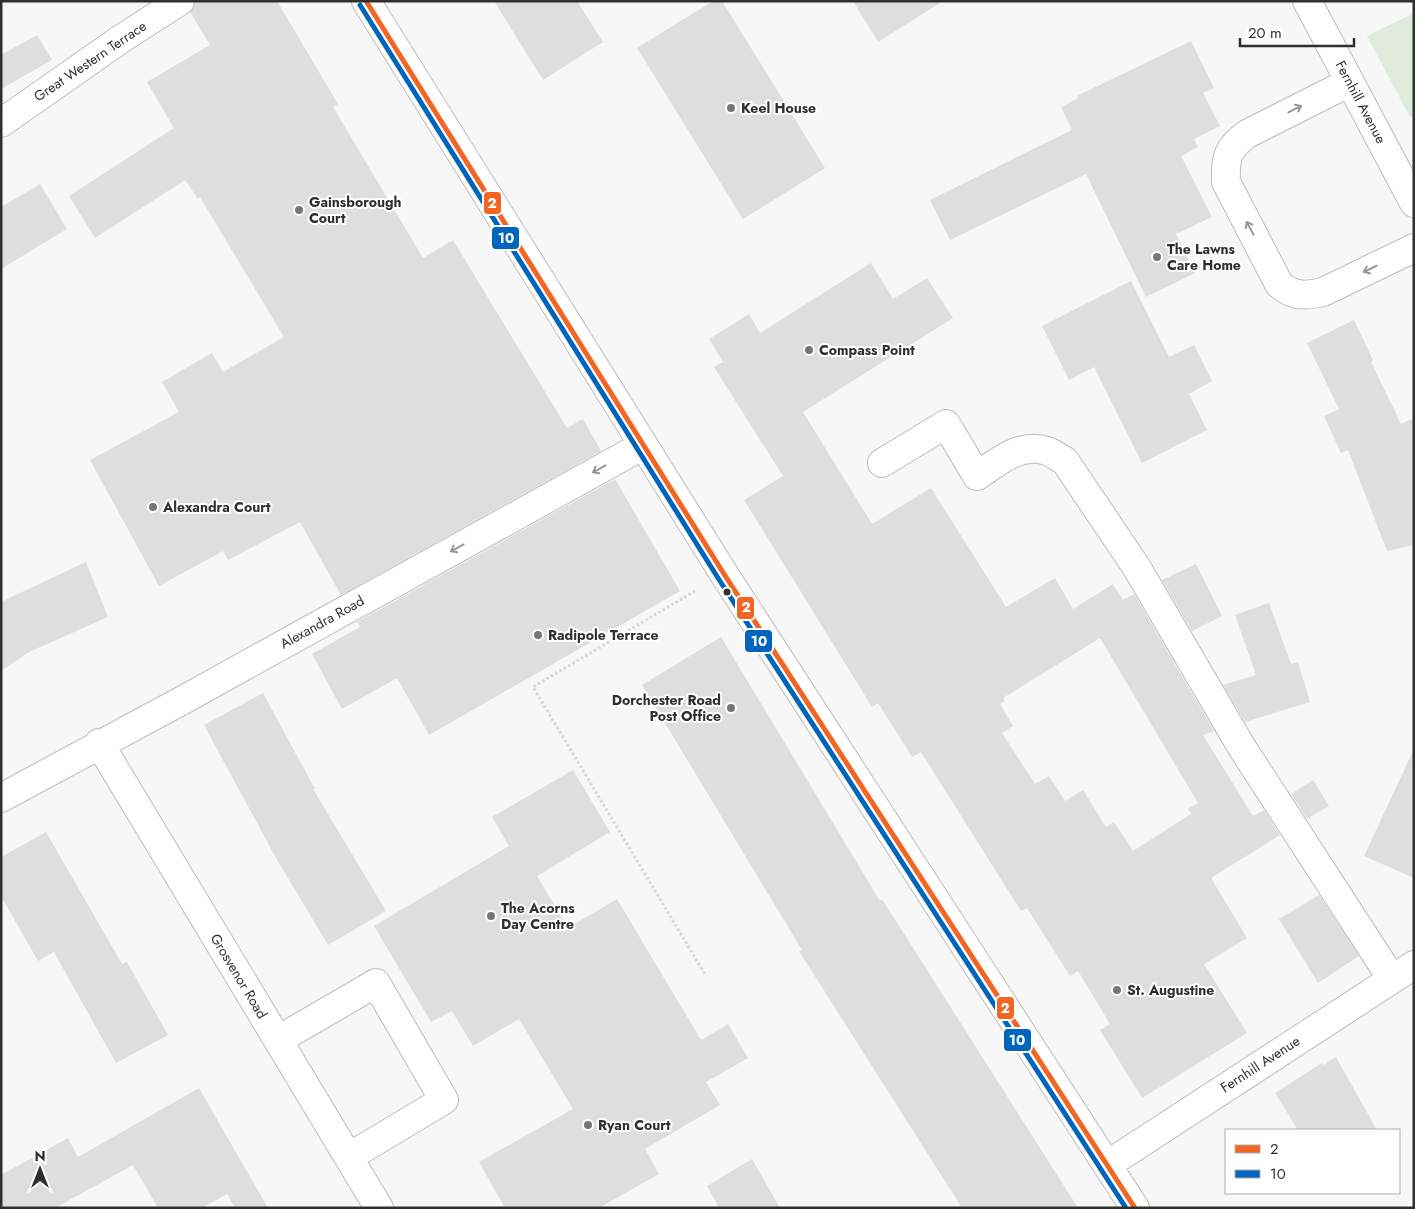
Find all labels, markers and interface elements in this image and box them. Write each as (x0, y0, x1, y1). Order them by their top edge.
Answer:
scale bar (1240, 15, 1354, 47)
street label: Great Western Terrace (30, 16, 150, 106)
text: 20 m (1248, 22, 1282, 44)
street label: Fernhill Avenue (1331, 57, 1391, 147)
place label: Keel House (741, 98, 816, 118)
marker: Keel House (725, 102, 737, 114)
one-way arrow (1288, 104, 1303, 114)
line badge: 2 (483, 191, 502, 215)
place label: Gainsborough Court (309, 192, 402, 228)
text: 2 (487, 193, 497, 213)
marker: Gainsborough Court (293, 204, 305, 216)
one-way arrow (1245, 221, 1254, 236)
line badge: 10 (491, 226, 520, 250)
text: 10 (498, 228, 514, 248)
place label: The Lawns Care Home (1167, 239, 1241, 275)
marker: The Lawns Care Home (1151, 251, 1163, 263)
one-way arrow (1363, 265, 1378, 274)
place label: Compass Point (819, 340, 915, 360)
marker: Compass Point (803, 344, 815, 356)
one-way arrow (592, 464, 607, 474)
place label: Alexandra Court (162, 497, 271, 517)
marker: Alexandra Court (147, 501, 159, 513)
one-way arrow (450, 543, 465, 553)
unlabelled marker (722, 587, 732, 597)
street label: Alexandra Road (276, 591, 368, 653)
line badge: 2 (736, 596, 755, 620)
text: 2 (741, 597, 751, 617)
place label: Radipole Terrace (548, 625, 658, 645)
marker: Radipole Terrace (532, 629, 544, 641)
line badge: 10 (744, 629, 773, 653)
text: 10 (751, 631, 767, 651)
place label: Dorchester Road Post Office (612, 690, 721, 726)
marker: Dorchester Road Post Office (725, 702, 737, 714)
place label: The Acorns Day Centre (501, 898, 575, 934)
marker: The Acorns Day Centre (485, 910, 497, 922)
street label: Grosvenor Road (206, 930, 272, 1022)
place label: St. Augustine (1127, 980, 1214, 1000)
marker: St. Augustine (1111, 984, 1123, 996)
line badge: 2 (996, 996, 1015, 1020)
text: 2 (1000, 998, 1010, 1018)
line badge: 10 (1003, 1028, 1032, 1052)
text: 10 (1009, 1030, 1025, 1050)
street label: Fernhill Avenue (1216, 1031, 1304, 1097)
place label: Ryan Court (598, 1115, 671, 1135)
marker: Ryan Court (582, 1119, 594, 1131)
legend (1225, 1129, 1400, 1194)
text: 2 (1270, 1138, 1279, 1160)
north arrow (15, 1144, 65, 1194)
text: N (34, 1146, 46, 1166)
text: 10 (1270, 1163, 1286, 1185)

